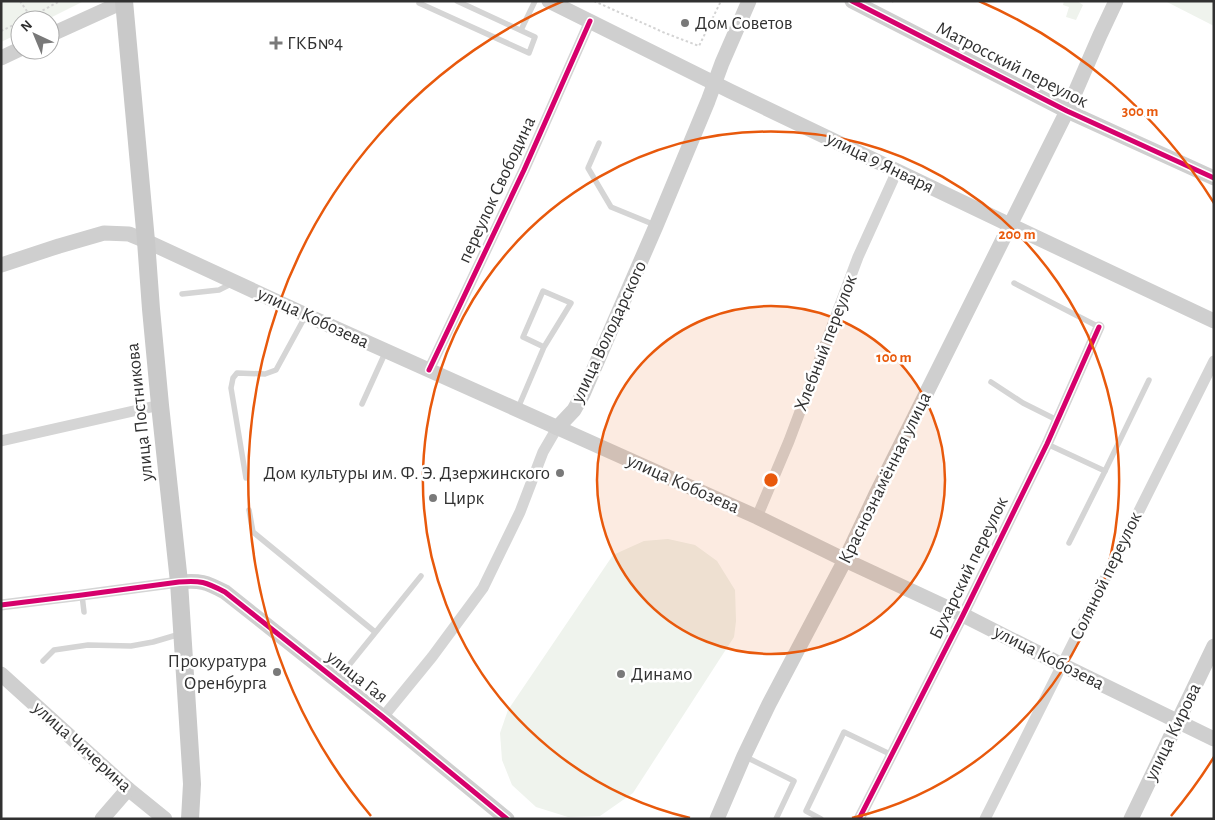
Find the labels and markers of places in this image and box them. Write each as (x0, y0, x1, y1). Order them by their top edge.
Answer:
place label: Дом Советов (695, 14, 793, 33)
marker: Дом Советов (679, 17, 691, 29)
place label: ГКБ№4 (287, 34, 343, 53)
marker: ГКБ№4 (269, 36, 283, 50)
place label: Дом культуры им. Ф. Э. Дзержинского (264, 464, 550, 483)
marker: Дом культуры им. Ф. Э. Дзержинского (554, 467, 566, 479)
centre of rings (762, 471, 780, 489)
place label: Цирк (443, 489, 485, 508)
marker: Цирк (427, 492, 439, 504)
place label: Прокуратура Оренбурга (168, 652, 267, 693)
place label: Динамо (631, 665, 693, 684)
marker: Прокуратура Оренбурга (271, 666, 283, 678)
marker: Динамо (615, 668, 627, 680)

